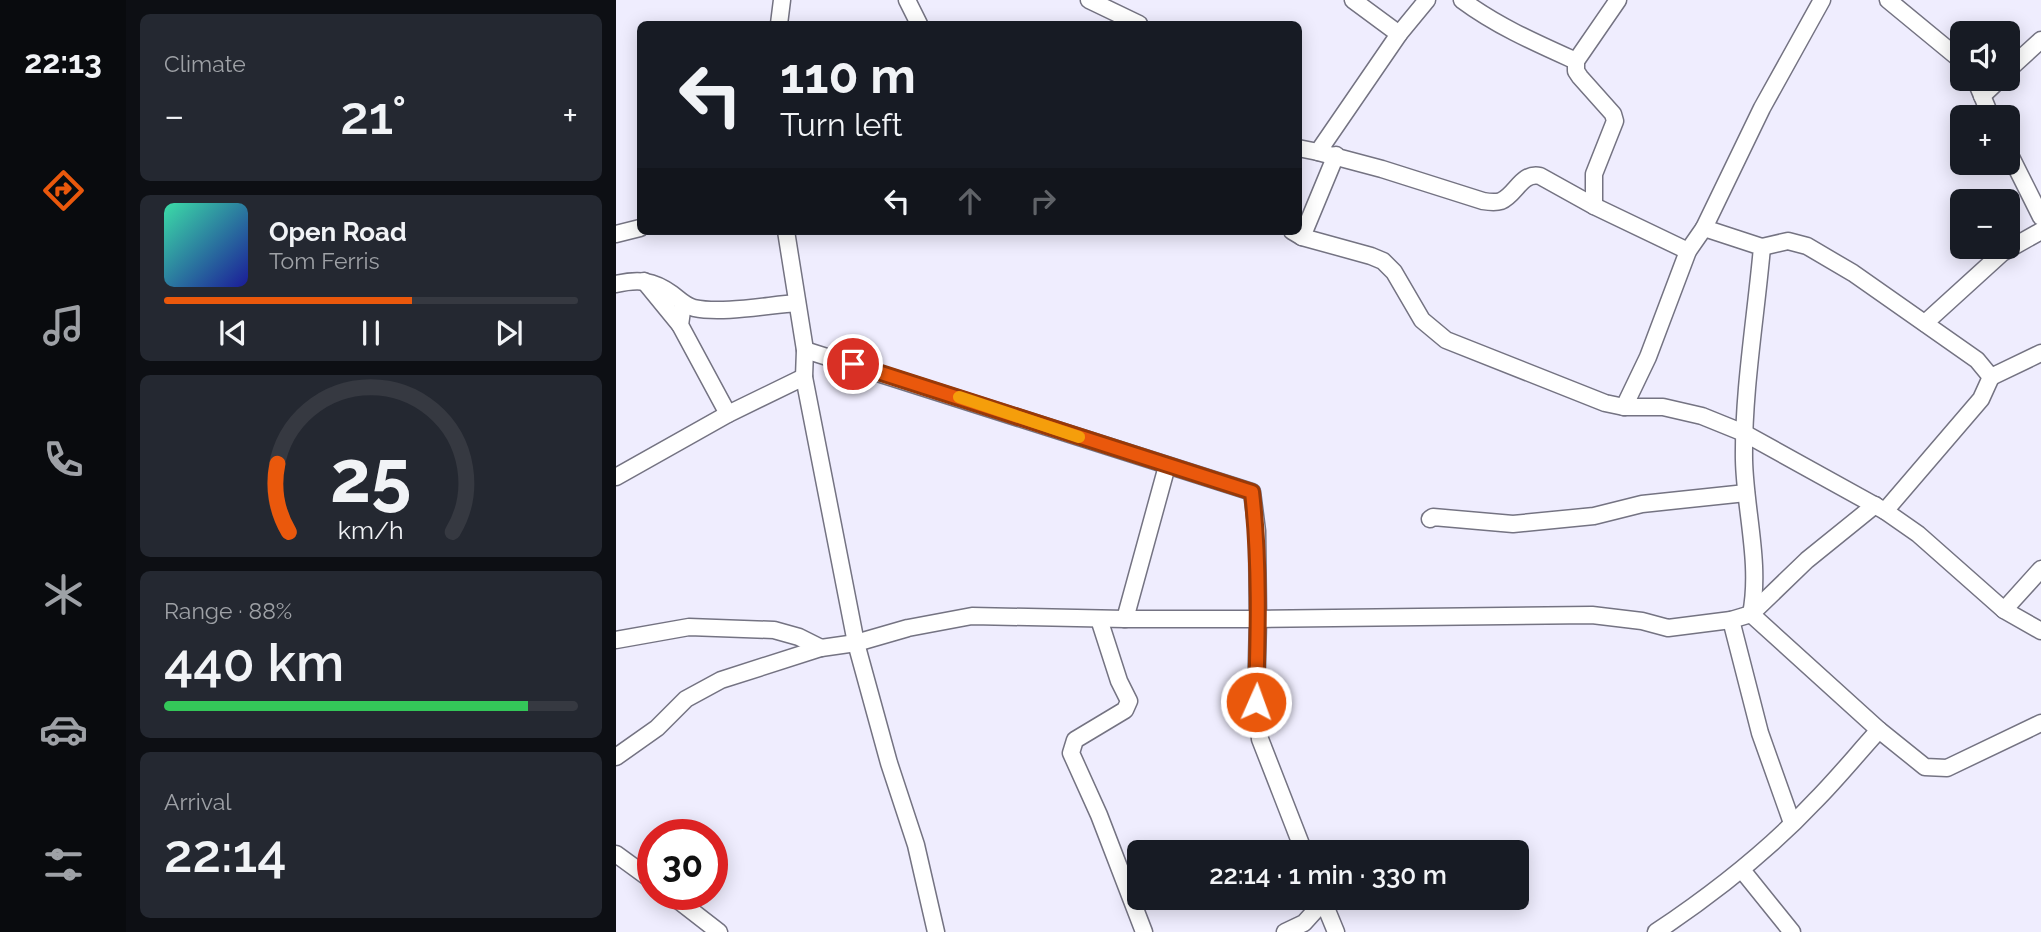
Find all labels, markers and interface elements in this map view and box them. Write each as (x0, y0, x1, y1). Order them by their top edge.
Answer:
map controls (1950, 21, 2020, 259)
button: sound (1950, 21, 2020, 91)
text: 22:13 (24, 43, 102, 80)
text: 110 m (780, 47, 916, 104)
icon: left (665, 49, 756, 140)
text: Climate (164, 50, 246, 77)
text: 21° (340, 85, 407, 146)
text: − (164, 93, 184, 138)
text: + (562, 93, 578, 138)
button: + (1950, 105, 2020, 175)
text: Turn left (780, 106, 902, 143)
icon: directions (39, 166, 88, 215)
icon: left (878, 182, 916, 220)
icon: ahead (951, 182, 989, 220)
icon: right (1024, 182, 1062, 220)
button: − (1950, 189, 2020, 259)
text: Open Road (269, 217, 407, 247)
text: Tom Ferris (269, 247, 380, 274)
icon: music (39, 301, 88, 350)
icon: previous (214, 314, 252, 352)
icon: pause (352, 314, 390, 352)
icon: next (490, 314, 528, 352)
pin (823, 334, 883, 394)
icon: arrive (834, 345, 872, 383)
text: 25 (330, 434, 412, 519)
icon: phone (39, 435, 88, 484)
text: km/h (338, 515, 404, 545)
icon: climate (39, 570, 88, 619)
text: Range · 88% (164, 597, 292, 624)
text: 440 km (164, 632, 344, 693)
position arrow (1219, 665, 1293, 739)
icon: car (39, 705, 88, 754)
text: Arrival (164, 788, 231, 815)
speed limit sign: 30 (637, 819, 728, 910)
text: 22:14 (164, 823, 287, 884)
icon: filters (39, 840, 88, 889)
text: 22:14 · 1 min · 330 m (1209, 860, 1447, 890)

